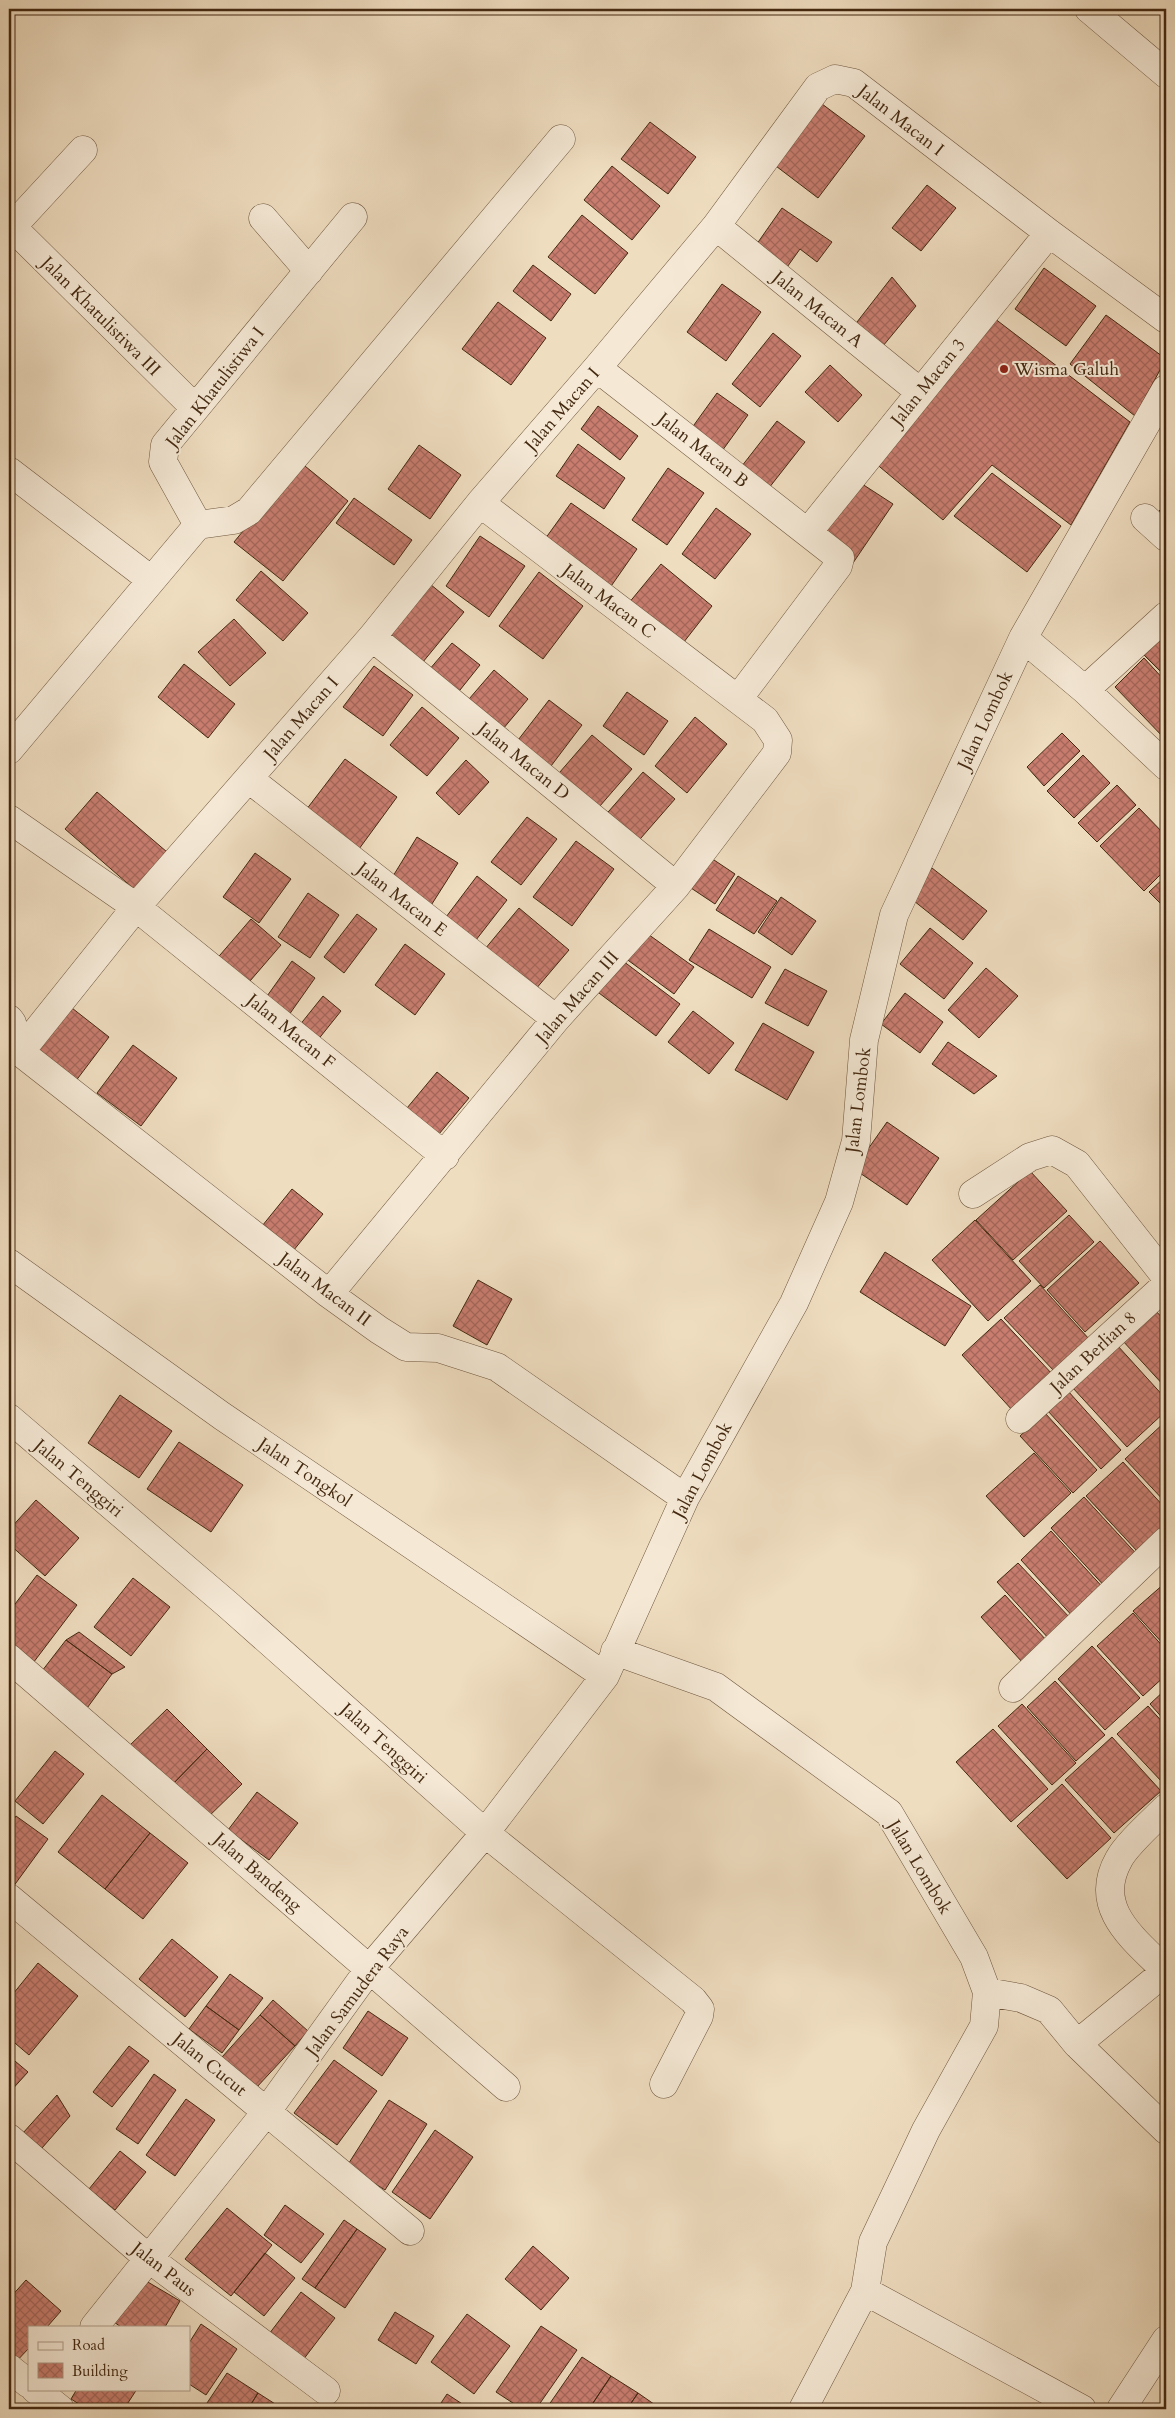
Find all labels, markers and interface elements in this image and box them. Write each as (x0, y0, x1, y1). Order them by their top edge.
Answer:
street label: Jalan Macan I (850, 77, 949, 162)
street label: Jalan Khatulistiwa III (33, 249, 166, 382)
street label: Jalan Macan A (765, 263, 868, 354)
street label: Jalan Khatulistiwa I (158, 321, 271, 455)
street label: Jalan Macan 3 (883, 333, 972, 434)
place label: Wisma Galuh (1013, 357, 1119, 382)
street label: Jalan Macan I (517, 362, 606, 459)
marker: Wisma Galuh (998, 363, 1010, 375)
street label: Jalan Macan B (650, 405, 753, 494)
street label: Jalan Macan C (555, 556, 661, 645)
street label: Jalan Lombok (950, 666, 1019, 776)
street label: Jalan Macan I (256, 671, 345, 768)
street label: Jalan Macan D (470, 715, 575, 806)
street label: Jalan Macan E (349, 854, 452, 943)
street label: Jalan Macan III (528, 946, 625, 1051)
street label: Jalan Macan F (239, 986, 340, 1075)
street label: Jalan Lombok (839, 1045, 877, 1157)
street label: Jalan Macan II (271, 1245, 376, 1332)
street label: Jalan Berlian 8 (1042, 1306, 1142, 1401)
street label: Jalan Lombok (665, 1417, 739, 1526)
street label: Jalan Tongkol (250, 1430, 357, 1513)
street label: Jalan Tenggiri (26, 1432, 129, 1523)
street label: Jalan Tenggiri (332, 1695, 433, 1789)
street label: Jalan Lombok (880, 1813, 958, 1920)
street label: Jalan Bandeng (206, 1825, 308, 1918)
street label: Jalan Samudera Raya (298, 1921, 415, 2064)
street label: Jalan Cucut (165, 2025, 252, 2102)
street label: Jalan Paus (124, 2234, 201, 2303)
legend (28, 2326, 190, 2390)
text: Road (72, 2335, 105, 2355)
text: Building (72, 2361, 128, 2381)

